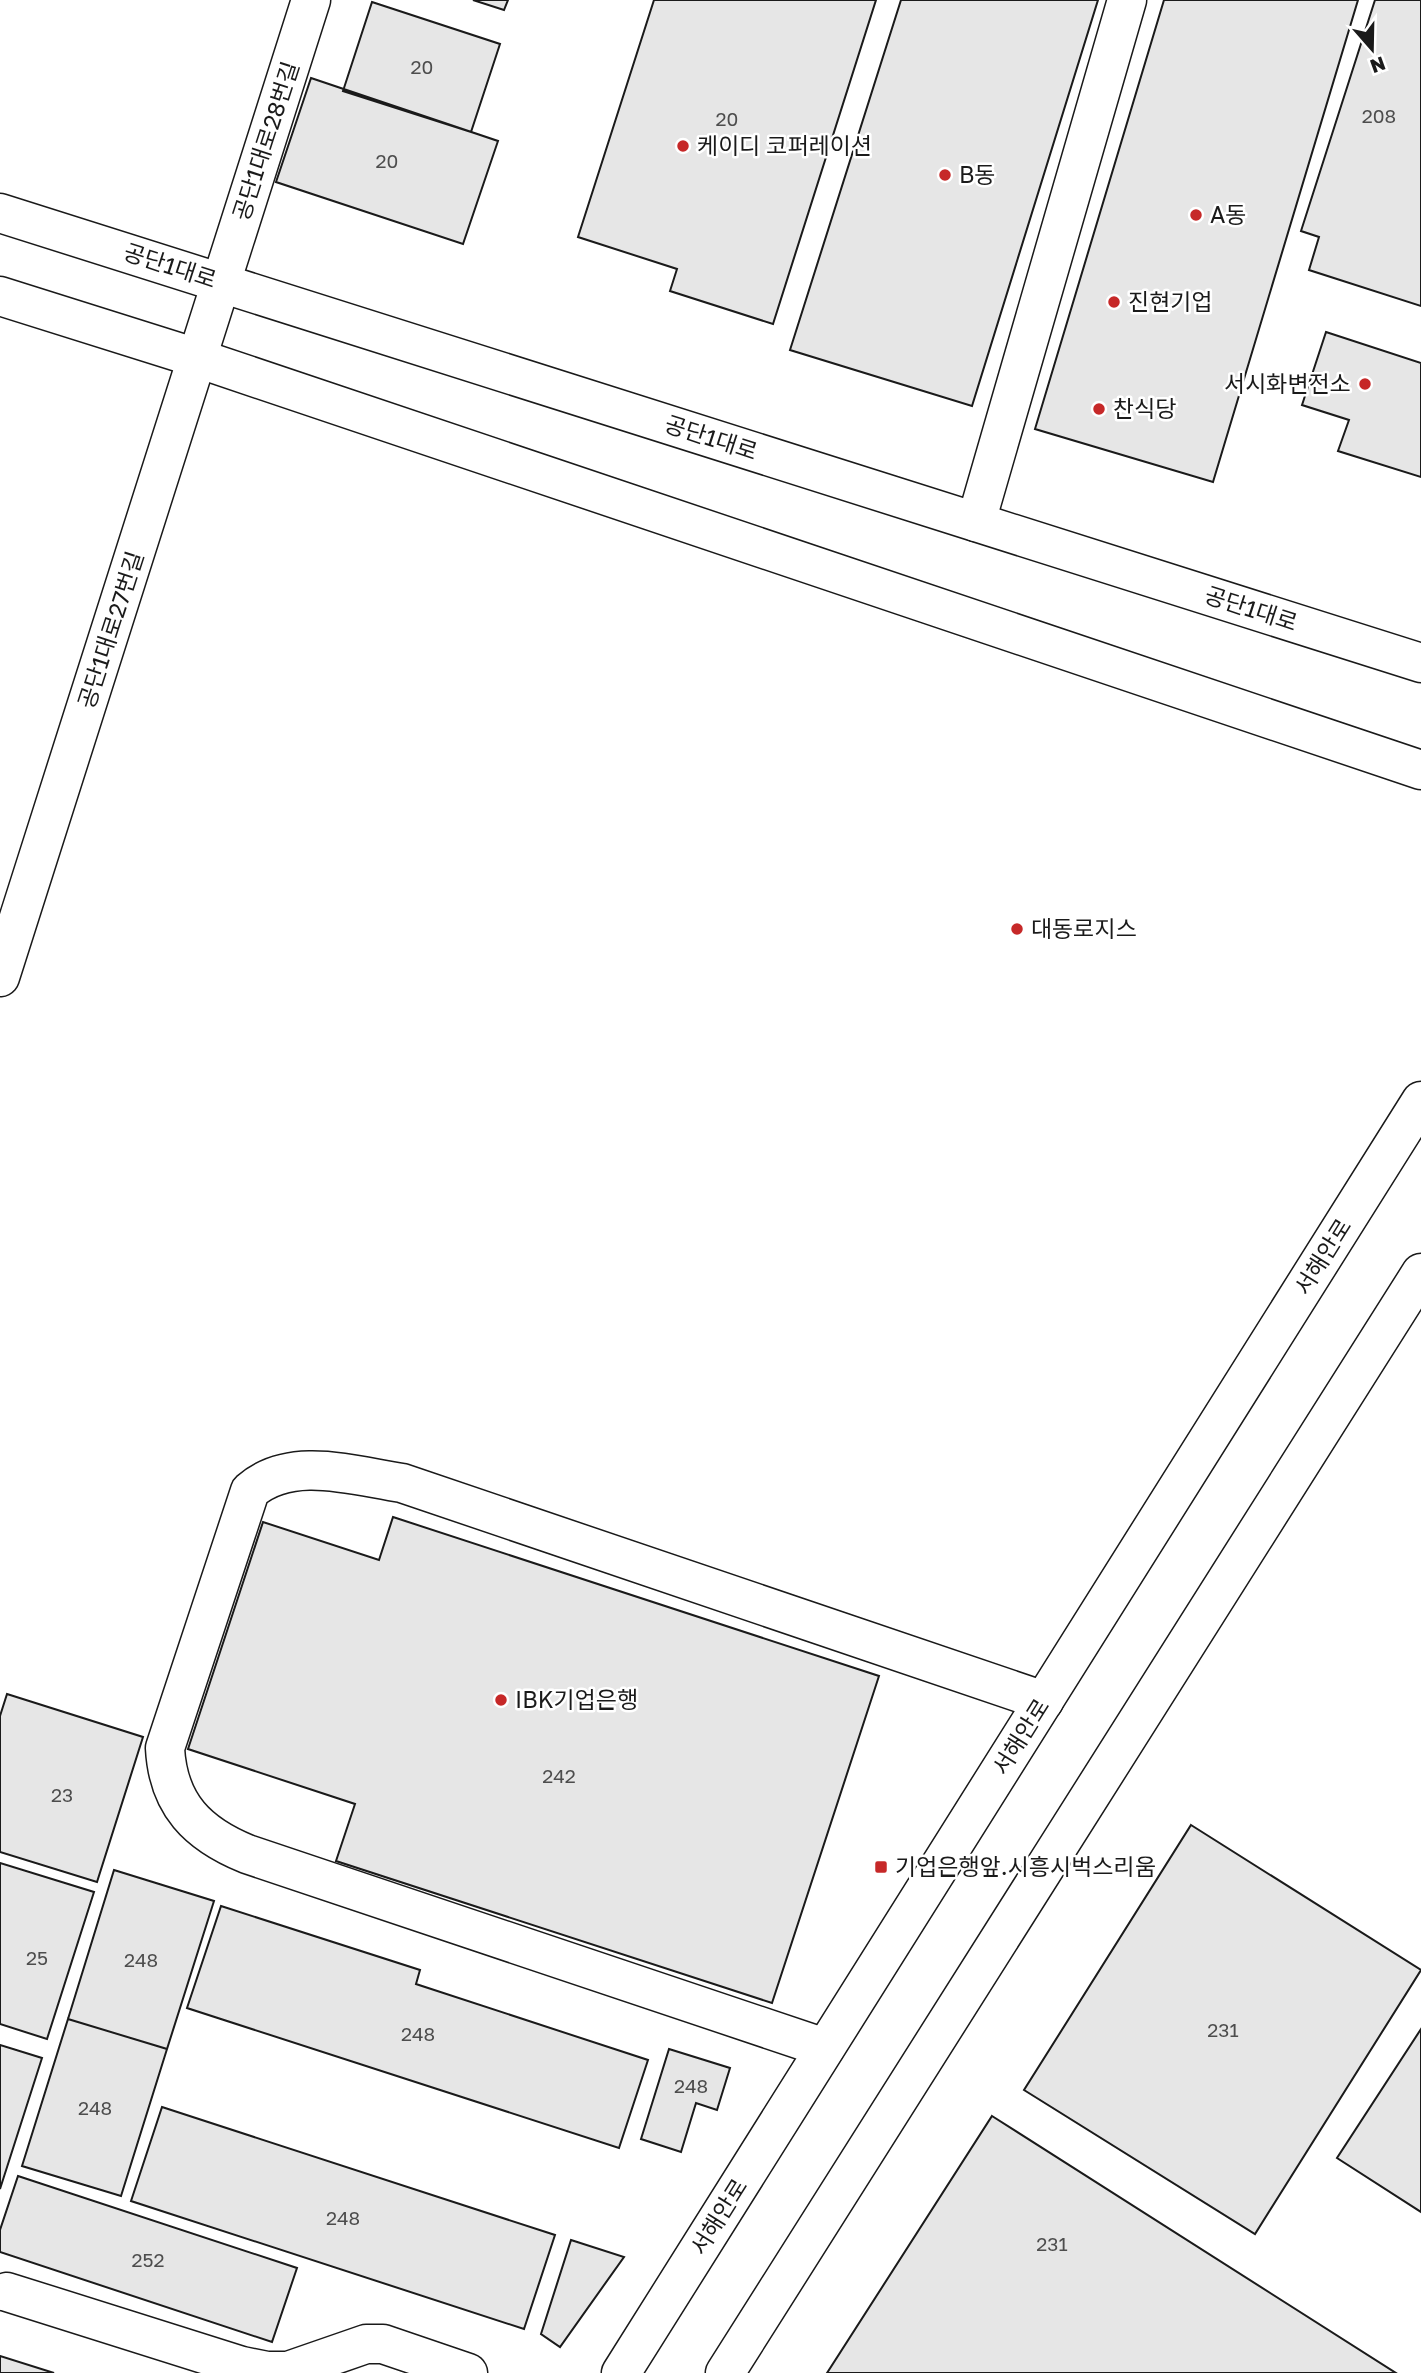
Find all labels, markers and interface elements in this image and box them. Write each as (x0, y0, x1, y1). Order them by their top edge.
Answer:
north arrow (1337, 14, 1407, 84)
text: N (1367, 52, 1389, 79)
house number: 20 (411, 55, 433, 78)
street label: 공단1대로28번길 (226, 58, 304, 224)
house number: 208 (1362, 104, 1396, 127)
house number: 20 (716, 107, 738, 130)
place label: 케이디 코퍼레이션 (697, 131, 872, 159)
marker: 케이디 코퍼레이션 (675, 138, 691, 154)
house number: 20 (376, 149, 398, 172)
place label: B동 (959, 160, 996, 188)
marker: B동 (937, 167, 953, 183)
place label: A동 (1210, 200, 1247, 228)
marker: A동 (1188, 207, 1204, 223)
street label: 공단1대로 (120, 237, 220, 293)
place label: 진현기업 (1128, 287, 1213, 315)
marker: 진현기업 (1106, 294, 1122, 310)
place label: 서시화변전소 (1224, 369, 1351, 397)
marker: 서시화변전소 (1357, 376, 1373, 392)
place label: 찬식당 (1113, 394, 1176, 422)
marker: 찬식당 (1091, 401, 1107, 417)
street label: 공단1대로 (661, 409, 761, 465)
street label: 공단1대로27번길 (71, 548, 149, 712)
street label: 공단1대로 (1201, 580, 1301, 636)
place label: 대동로지스 (1031, 914, 1137, 942)
marker: 대동로지스 (1009, 921, 1025, 937)
street label: 서해안로 (1288, 1213, 1356, 1300)
place label: IBK기업은행 (515, 1685, 638, 1713)
marker: IBK기업은행 (493, 1692, 509, 1708)
street label: 서해안로 (986, 1693, 1054, 1780)
house number: 242 (542, 1764, 576, 1787)
house number: 23 (51, 1783, 73, 1806)
place label: 기업은행앞.시흥시벅스리움 (895, 1852, 1156, 1880)
marker: 기업은행앞.시흥시벅스리움 (873, 1859, 889, 1875)
house number: 25 (26, 1946, 48, 1969)
house number: 248 (124, 1948, 158, 1971)
house number: 231 (1207, 2018, 1239, 2041)
house number: 248 (401, 2022, 435, 2045)
house number: 248 (674, 2074, 708, 2097)
house number: 248 (78, 2096, 112, 2119)
street label: 서해안로 (684, 2173, 752, 2260)
house number: 248 (326, 2206, 360, 2229)
house number: 231 (1036, 2232, 1068, 2255)
house number: 252 (131, 2248, 165, 2271)

